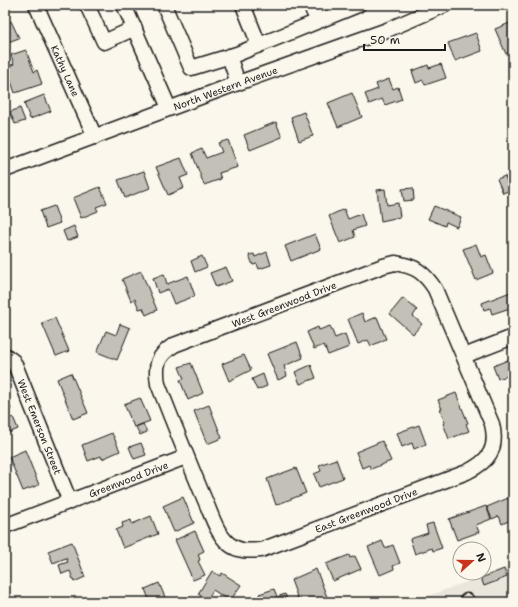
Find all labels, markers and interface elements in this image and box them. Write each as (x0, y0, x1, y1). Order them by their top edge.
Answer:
scale bar (364, 26, 445, 52)
text: 50 m (370, 32, 400, 48)
street label: Kathy Lane (48, 43, 82, 99)
street label: North Western Avenue (171, 63, 280, 114)
street label: West Greenwood Drive (230, 278, 339, 330)
street label: West Emerson Street (15, 377, 64, 476)
street label: Greenwood Drive (87, 458, 170, 500)
street label: East Greenwood Drive (313, 485, 420, 536)
north arrow (452, 541, 492, 581)
text: N (472, 551, 490, 565)

